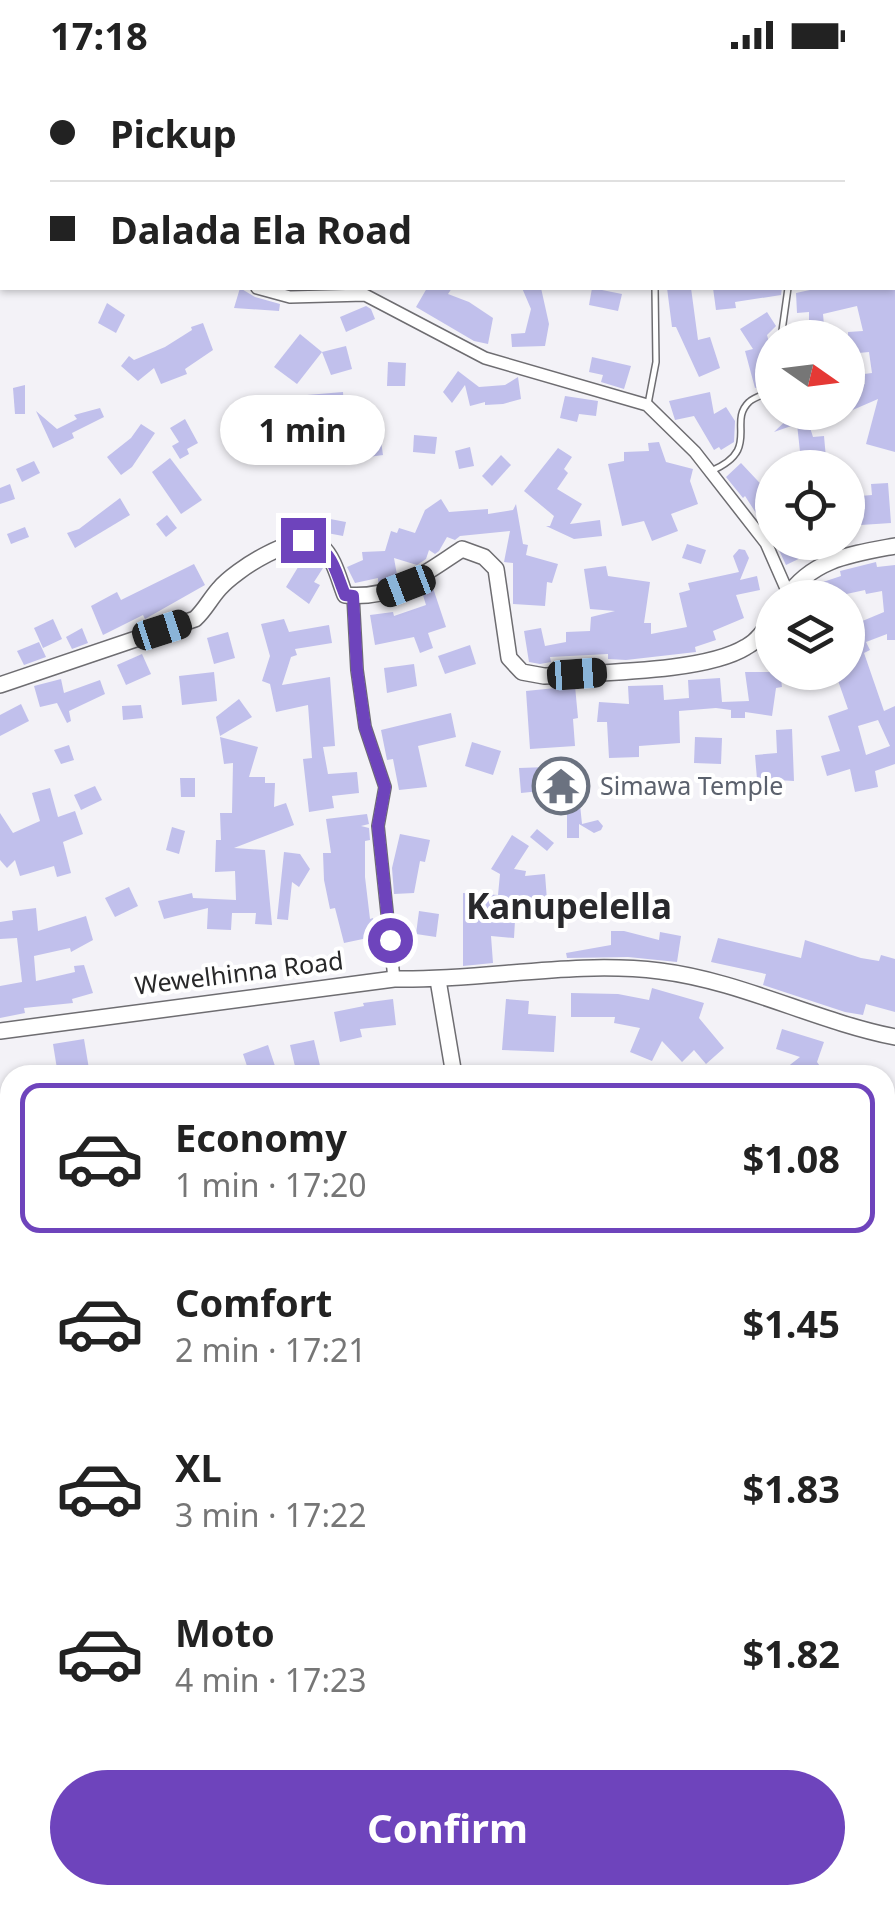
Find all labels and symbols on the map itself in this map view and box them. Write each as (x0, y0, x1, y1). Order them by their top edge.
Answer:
north arrow (755, 320, 865, 430)
callout: 1 min (220, 395, 386, 465)
route end (281, 518, 326, 563)
car (373, 561, 439, 611)
car (129, 606, 195, 654)
car (546, 657, 608, 691)
temple icon: Simawa Temple (531, 756, 591, 816)
place label: Simawa Temple (600, 768, 783, 802)
district label: Kanupelella (466, 882, 672, 929)
route start (368, 918, 413, 963)
street label: Wewelhinna Road (133, 942, 345, 1002)

